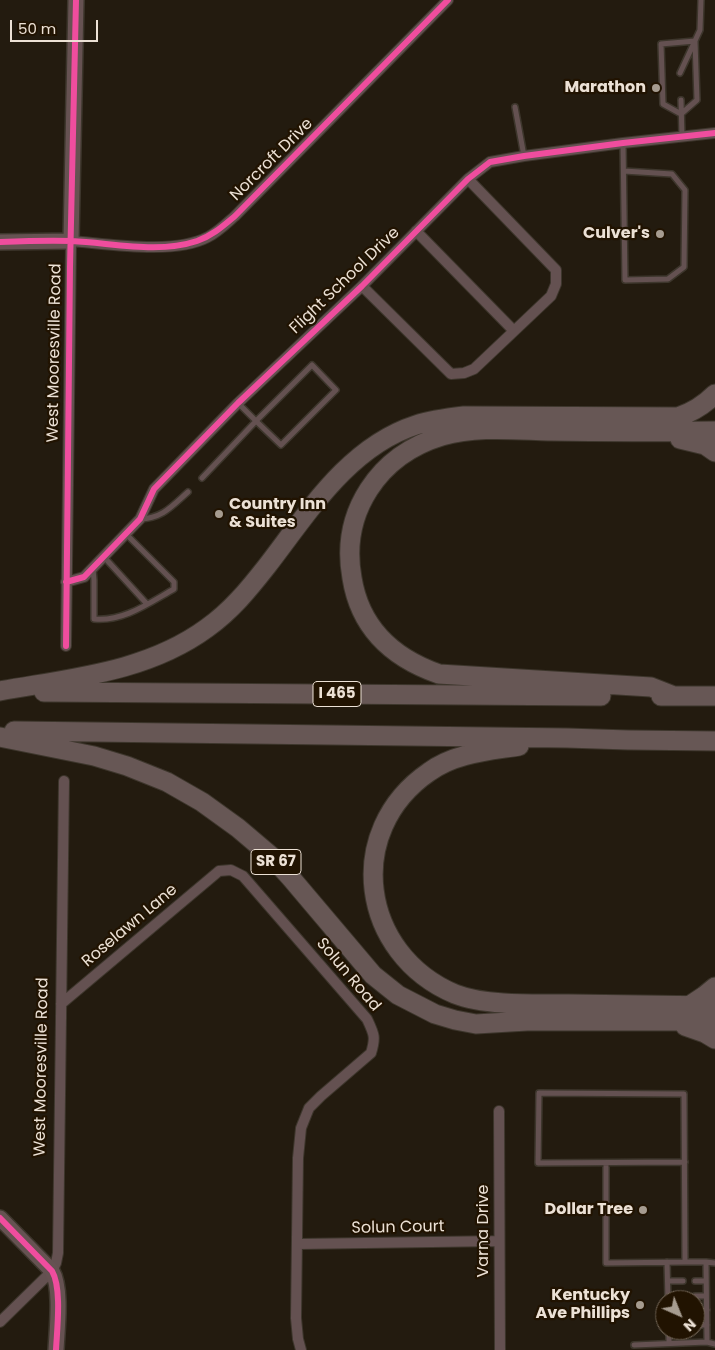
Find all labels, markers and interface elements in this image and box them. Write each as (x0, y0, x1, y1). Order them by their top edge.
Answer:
scale bar (12, 10, 100, 42)
text: 50 m (18, 18, 56, 39)
place label: Marathon (564, 78, 646, 98)
marker: Marathon (650, 82, 662, 94)
street label: Norcroft Drive (227, 115, 317, 205)
street label: Flight School Drive (286, 224, 404, 338)
place label: Culver's (583, 224, 650, 244)
marker: Culver's (654, 228, 666, 240)
street label: West Mooresville Road (44, 263, 66, 443)
place label: Country Inn & Suites (229, 495, 326, 533)
marker: Country Inn & Suites (213, 508, 225, 520)
road number: I 465 (313, 682, 361, 706)
road number: SR 67 (251, 850, 301, 874)
street label: Roselawn Lane (78, 881, 182, 971)
street label: Solun Road (312, 934, 384, 1016)
street label: West Mooresville Road (31, 977, 53, 1157)
street label: Varna Drive (474, 1184, 494, 1278)
place label: Dollar Tree (545, 1200, 633, 1220)
marker: Dollar Tree (637, 1204, 649, 1216)
street label: Solun Court (351, 1218, 445, 1238)
place label: Kentucky Ave Phillips (536, 1286, 630, 1324)
north arrow (655, 1290, 705, 1340)
marker: Kentucky Ave Phillips (634, 1299, 646, 1311)
text: N (679, 1314, 700, 1336)

